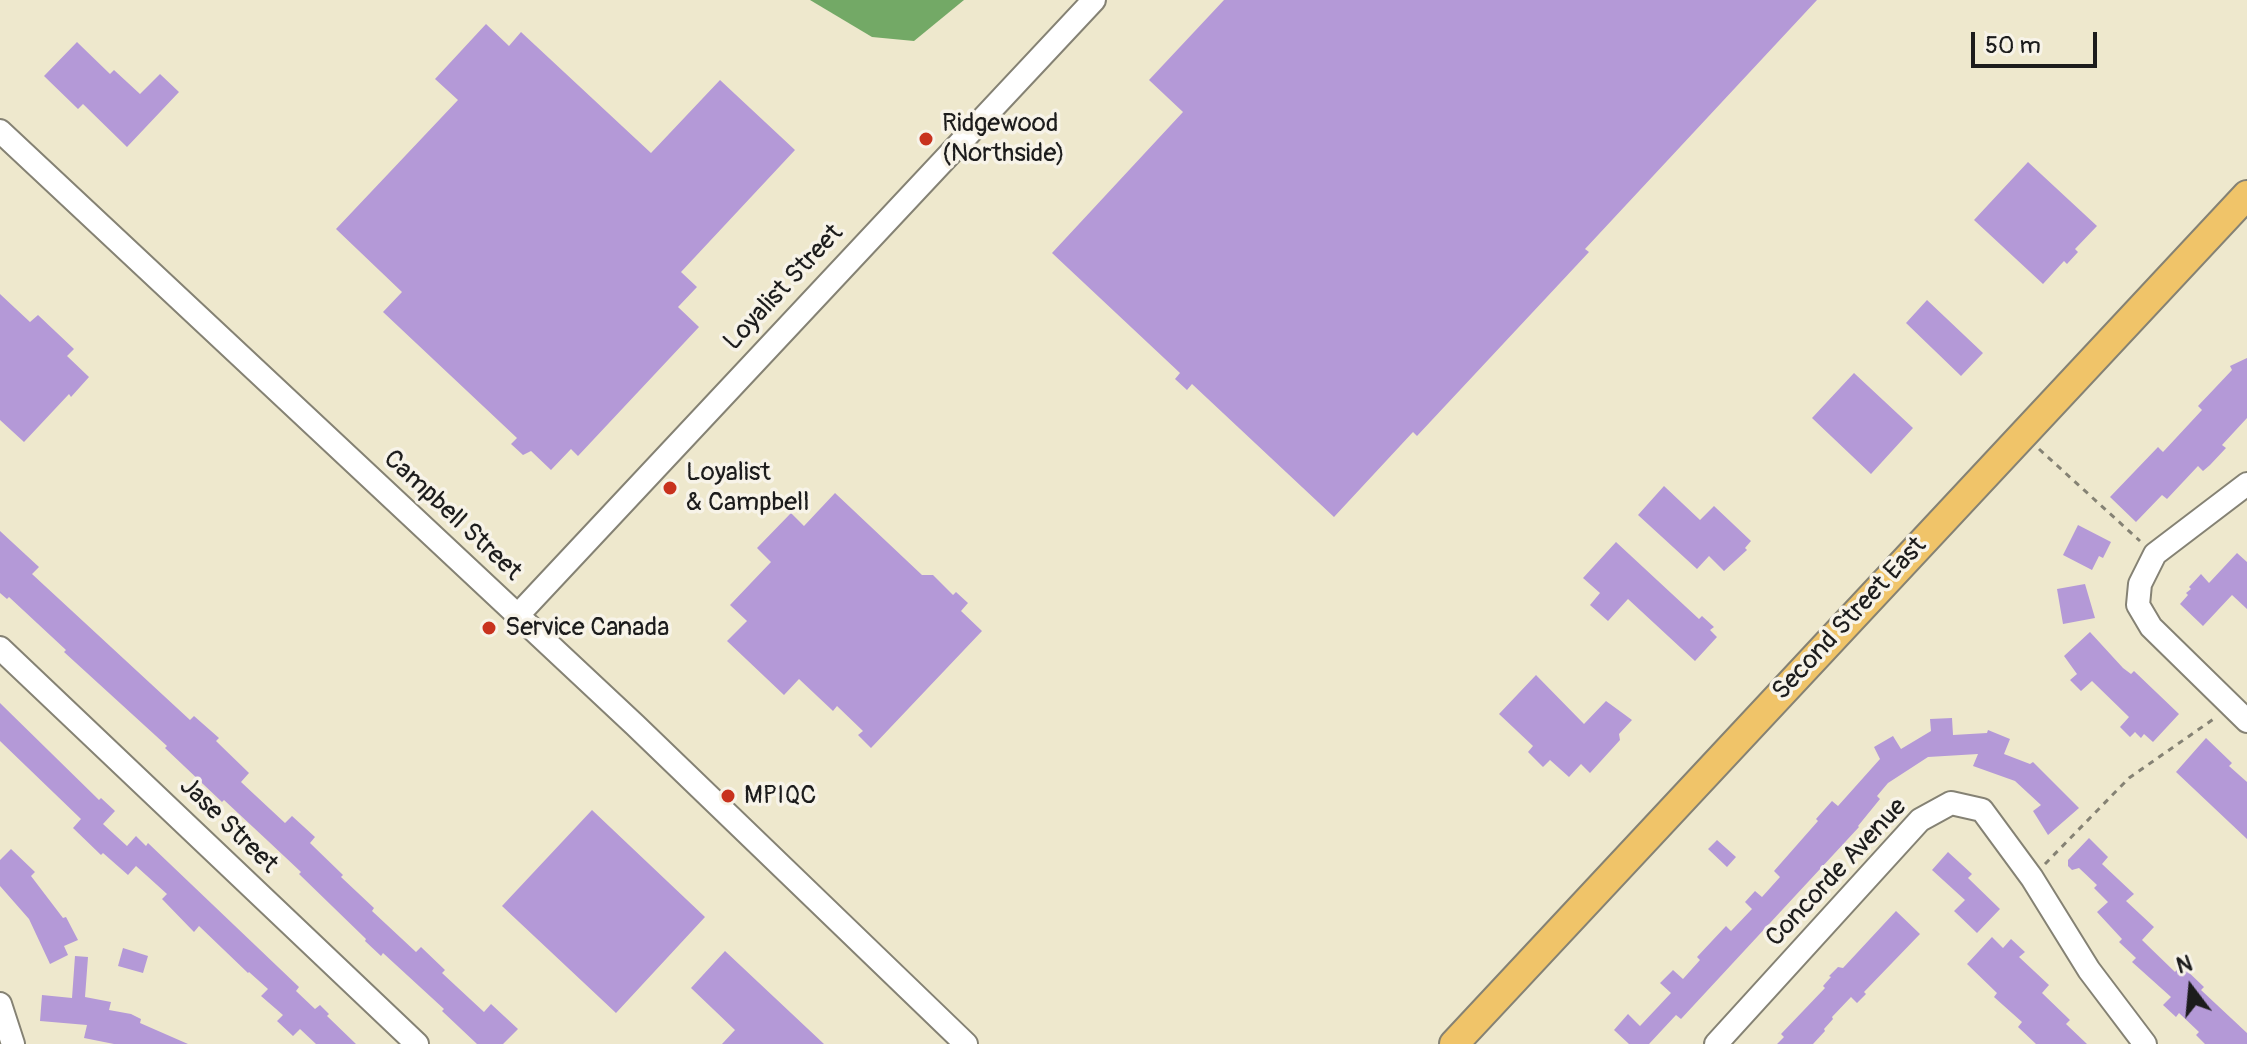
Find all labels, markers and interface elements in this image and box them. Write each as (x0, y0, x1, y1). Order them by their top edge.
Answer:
scale bar (1975, 16, 2101, 66)
text: 50 m (1985, 31, 2041, 60)
place label: Ridgewood (Northside) (942, 108, 1065, 170)
marker: Ridgewood (Northside) (917, 130, 935, 148)
street label: Loyalist Street (718, 219, 850, 357)
street label: Campbell Street (376, 444, 528, 588)
place label: Loyalist & Campbell (686, 457, 809, 518)
marker: Loyalist & Campbell (661, 479, 679, 497)
street label: Second Street East (1766, 531, 1934, 707)
place label: Service Canada (505, 612, 669, 644)
marker: Service Canada (480, 619, 498, 637)
street label: Jase Street (172, 771, 284, 881)
place label: MPIQC (744, 780, 816, 812)
marker: MPIQC (719, 787, 737, 805)
street label: Concorde Avenue (1760, 792, 1914, 954)
north arrow (2151, 948, 2231, 1028)
text: N (2173, 949, 2195, 980)

